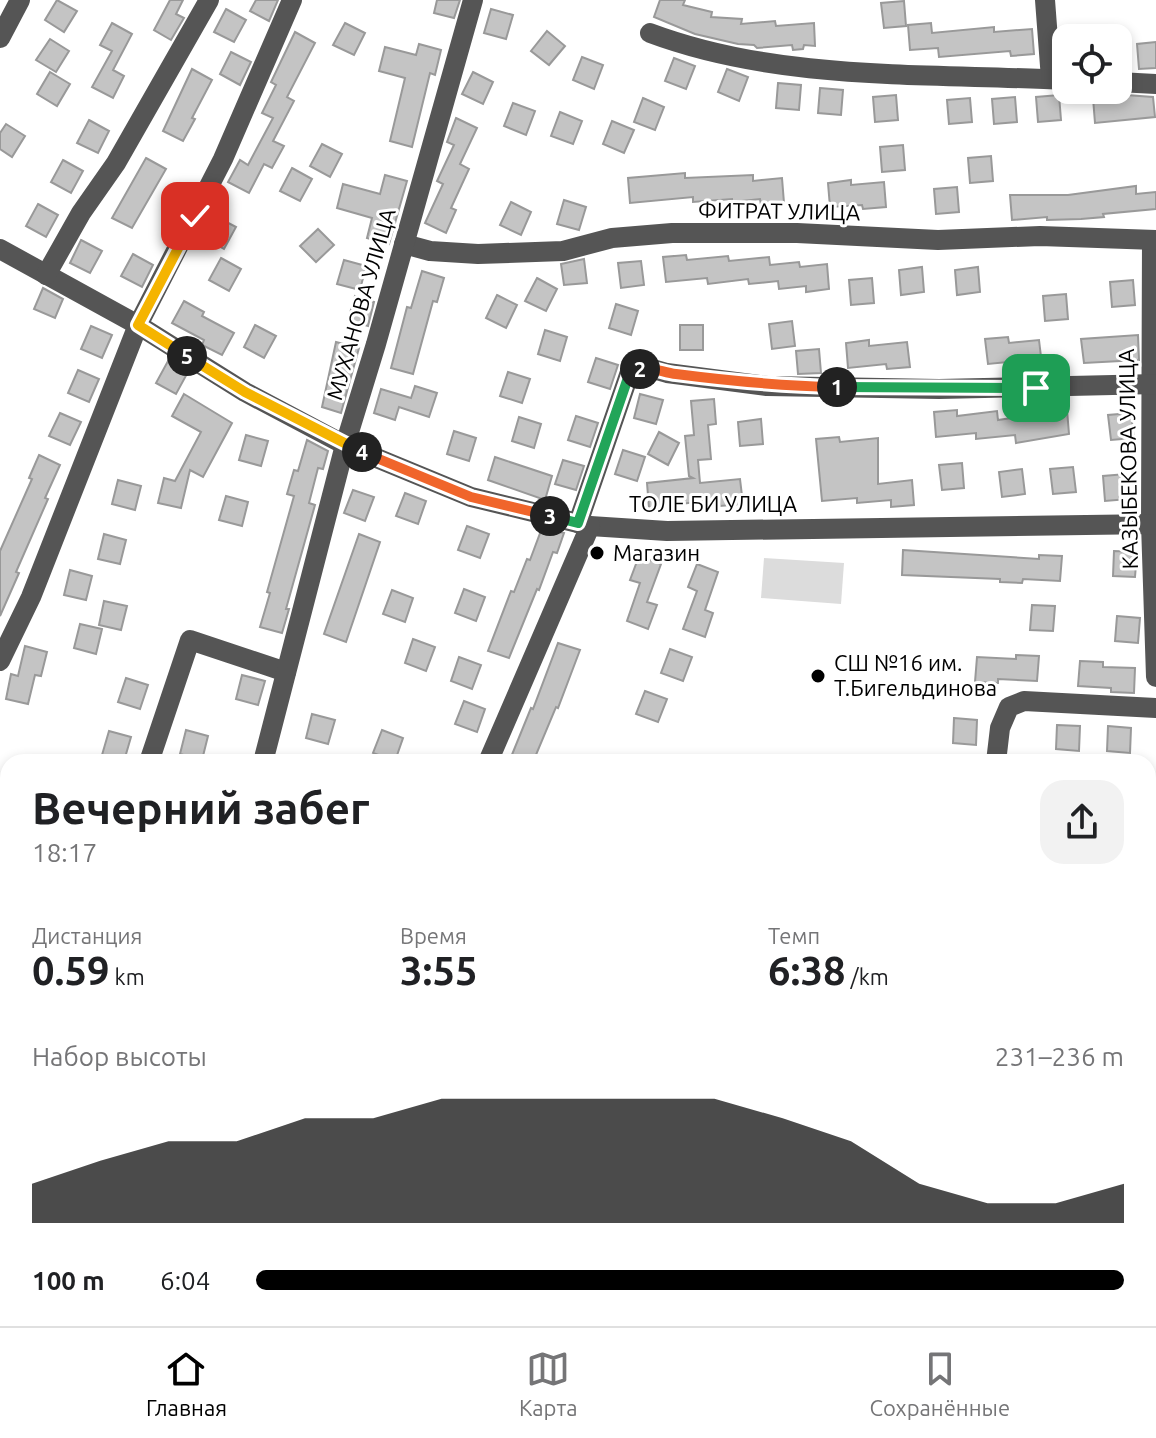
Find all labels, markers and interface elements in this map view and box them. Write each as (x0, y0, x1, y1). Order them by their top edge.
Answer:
map controls (1052, 24, 1132, 104)
button: locate (1052, 24, 1132, 104)
pin (161, 182, 229, 250)
icon: check (173, 194, 217, 238)
street label: ФИТРАТ УЛИЦА (698, 197, 861, 224)
street label: МУХАНОВА УЛИЦА (321, 204, 400, 403)
pin: 5 (167, 336, 207, 376)
text: 5 (181, 343, 193, 368)
street label: КАЗЫБЕКОВА УЛИЦА (1113, 348, 1142, 570)
pin: 2 (620, 349, 660, 389)
pin (1002, 354, 1070, 422)
text: 2 (634, 356, 646, 381)
icon: arrive (1014, 366, 1058, 410)
pin: 1 (817, 367, 857, 407)
text: 1 (831, 374, 843, 399)
pin: 4 (342, 432, 382, 472)
text: 4 (356, 439, 368, 464)
street label: ТОЛЕ БИ УЛИЦА (629, 491, 798, 516)
pin: 3 (530, 496, 570, 536)
text: 3 (544, 503, 556, 528)
place label: Магазин (613, 540, 700, 565)
marker: Магазин (588, 544, 606, 562)
place label: СШ №16 им. Т.Бигельдинова (834, 650, 997, 700)
marker: СШ №16 им. Т.Бигельдинова (809, 667, 827, 685)
button: share (1040, 780, 1124, 864)
text: Вечерний забег (32, 783, 370, 832)
text: 18:17 (32, 838, 97, 867)
text: Дистанция (32, 923, 142, 948)
text: Время (400, 923, 467, 948)
text: Темп (768, 923, 820, 948)
text: 0.59 (32, 948, 110, 993)
text: 3:55 (400, 948, 478, 993)
text: 6:38 (768, 948, 846, 993)
text: km (110, 964, 145, 989)
text: /km (846, 964, 889, 989)
text: Набор высоты (32, 1042, 207, 1071)
text: 231–236 m (995, 1042, 1124, 1071)
text: 100 m (32, 1266, 105, 1295)
text: 6:04 (160, 1266, 210, 1295)
tab: Главная (146, 1347, 227, 1420)
tab: Карта (519, 1347, 578, 1420)
tab: Сохранённые (869, 1347, 1010, 1420)

